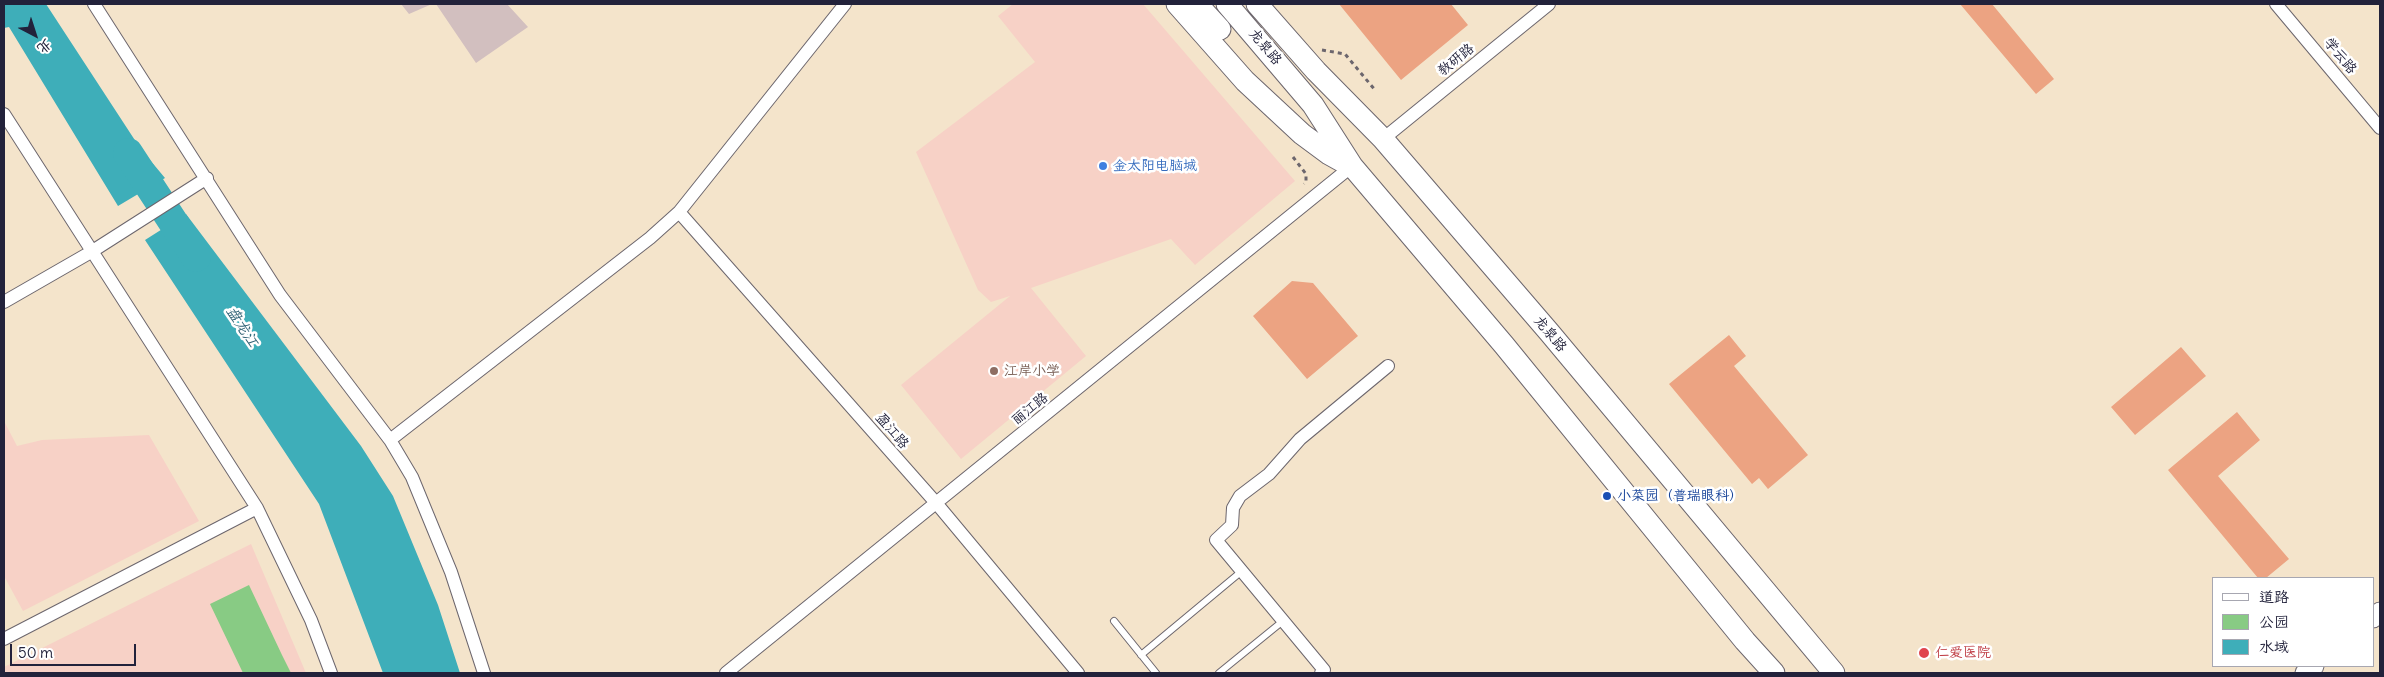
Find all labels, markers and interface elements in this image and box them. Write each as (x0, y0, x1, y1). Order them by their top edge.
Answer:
north arrow (10, 10, 60, 60)
street label: 龙泉路 (1245, 26, 1285, 68)
text: 北 (33, 35, 56, 58)
street label: 学云路 (2320, 35, 2360, 77)
street label: 教研路 (1434, 40, 1478, 80)
place label: 金太阳电脑城 (1113, 158, 1197, 174)
marker: 金太阳电脑城 (1097, 160, 1109, 172)
water label: 盘龙江 (222, 303, 262, 351)
street label: 龙泉路 (1530, 313, 1570, 355)
place label: 江岸小学 (1004, 363, 1060, 379)
marker: 江岸小学 (988, 365, 1000, 377)
street label: 丽江路 (1008, 389, 1052, 429)
street label: 盈江路 (872, 410, 912, 452)
place label: 小菜园（普瑞眼科） (1617, 488, 1743, 504)
marker: 小菜园（普瑞眼科） (1601, 490, 1613, 502)
legend (2212, 577, 2374, 667)
text: 道路 (2259, 587, 2289, 606)
text: 公园 (2259, 612, 2289, 631)
scale bar (12, 634, 139, 666)
text: 水域 (2259, 637, 2289, 656)
text: 50 m (18, 643, 53, 662)
place label: 仁爱医院 (1935, 645, 1991, 661)
marker: 仁爱医院 (1917, 646, 1931, 660)

